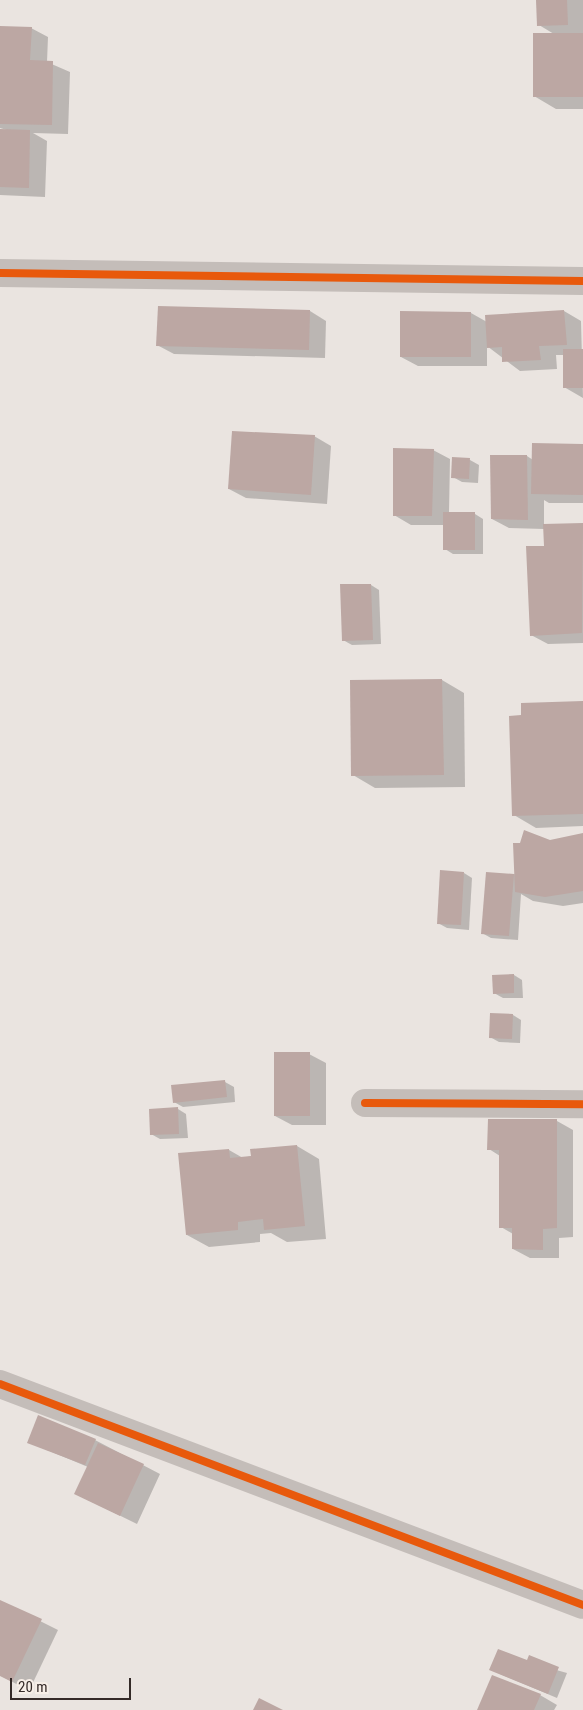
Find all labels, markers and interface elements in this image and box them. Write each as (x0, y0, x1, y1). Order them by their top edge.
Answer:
scale bar (12, 1668, 134, 1700)
text: 20 m (18, 1678, 48, 1696)

